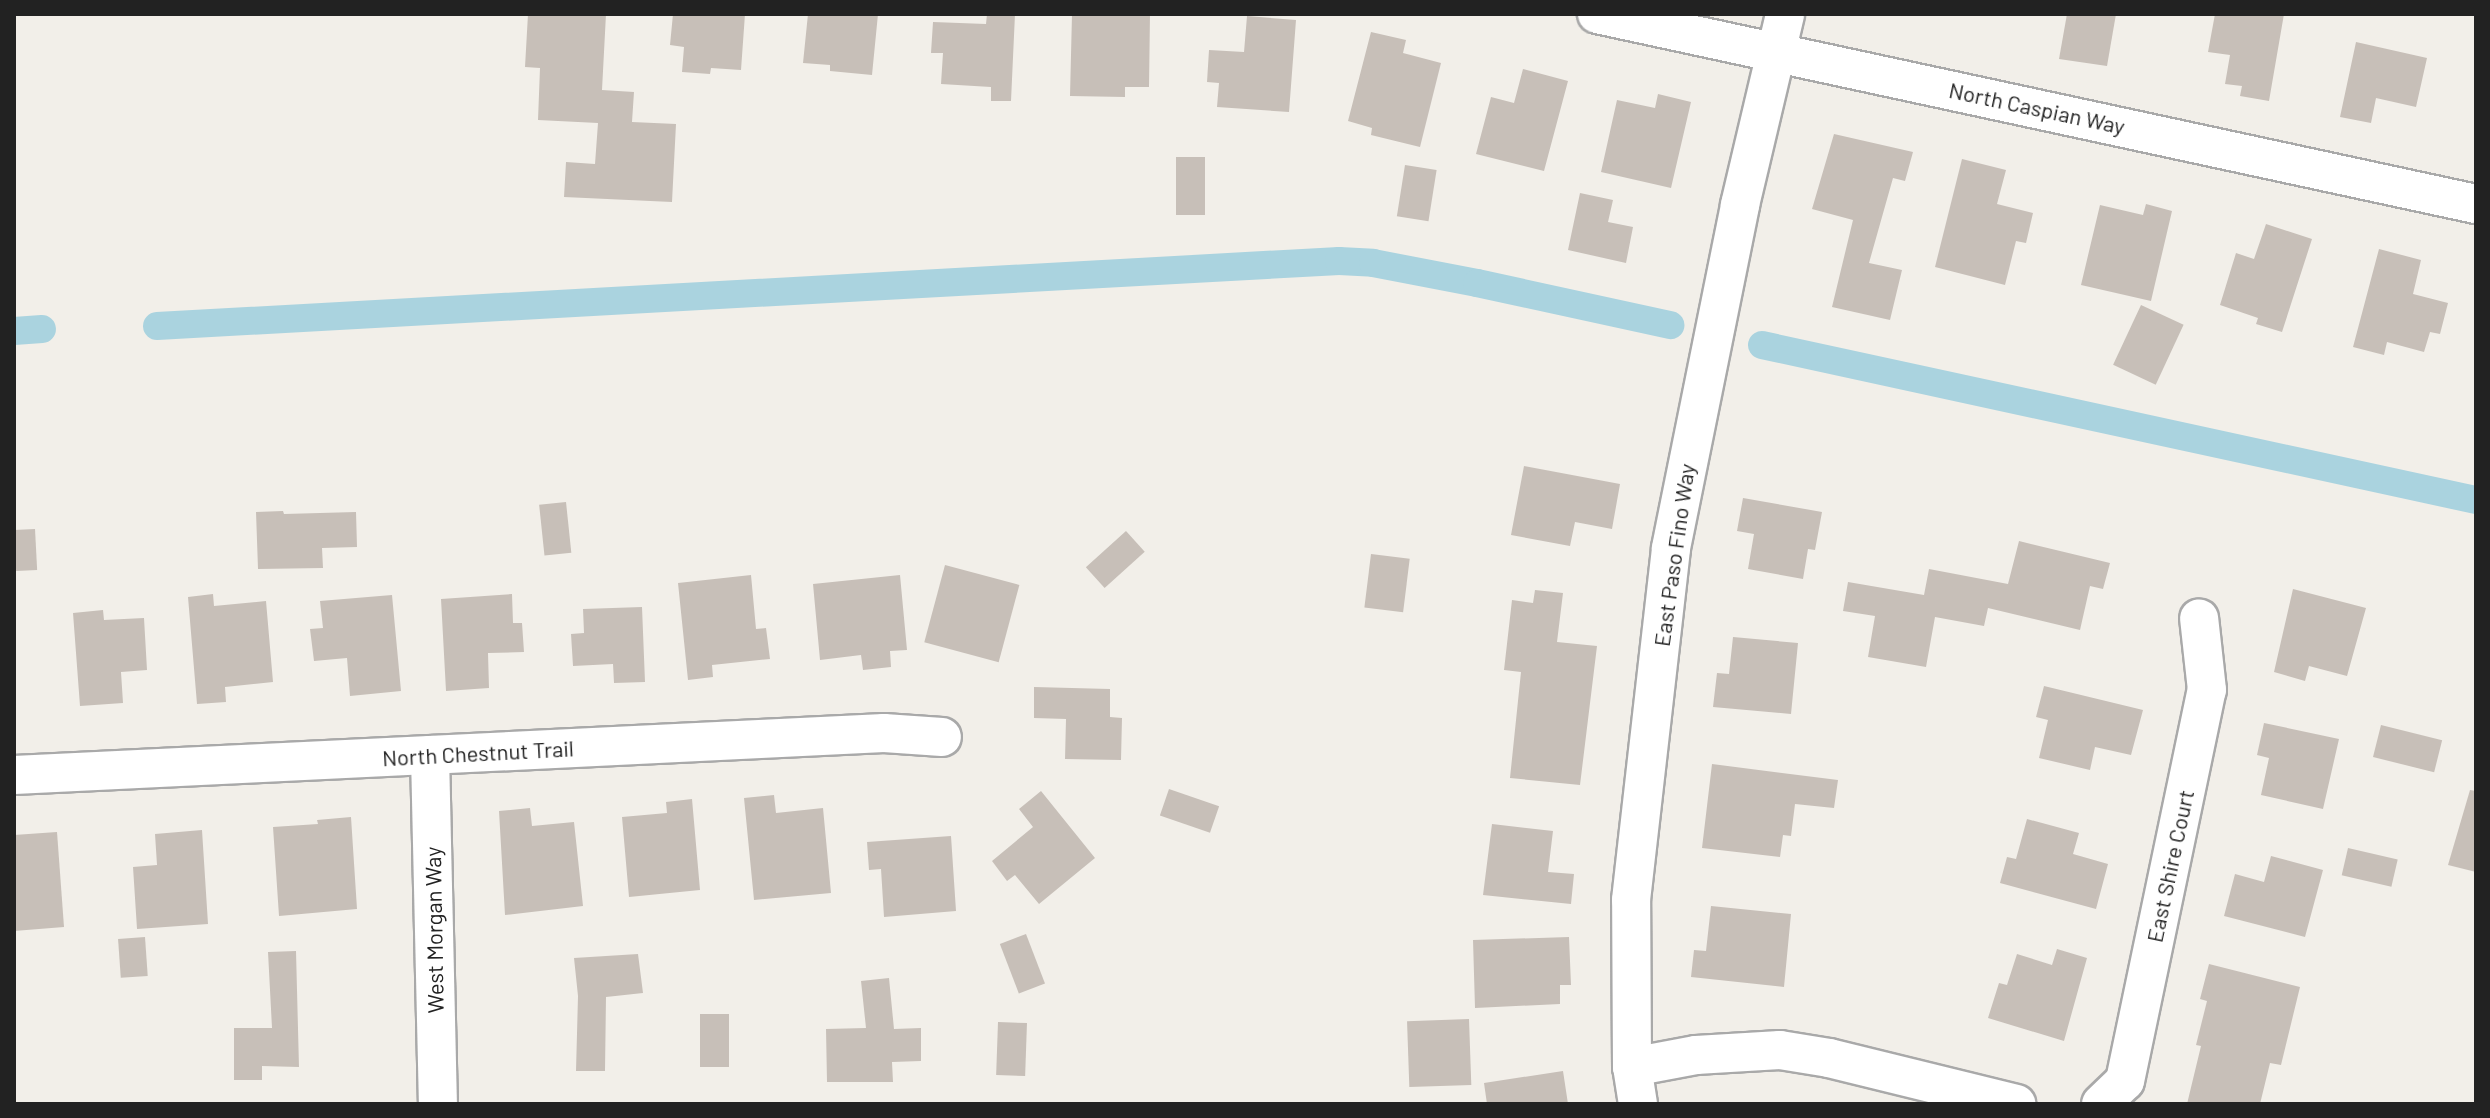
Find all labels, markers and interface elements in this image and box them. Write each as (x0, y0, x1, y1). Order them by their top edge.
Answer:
street label: North Caspian Way (1947, 76, 2127, 140)
street label: East Paso Fino Way (1648, 462, 1700, 648)
street label: North Chestnut Trail (381, 735, 575, 771)
street label: East Shire Court (2141, 787, 2199, 945)
street label: West Morgan Way (419, 846, 449, 1014)

